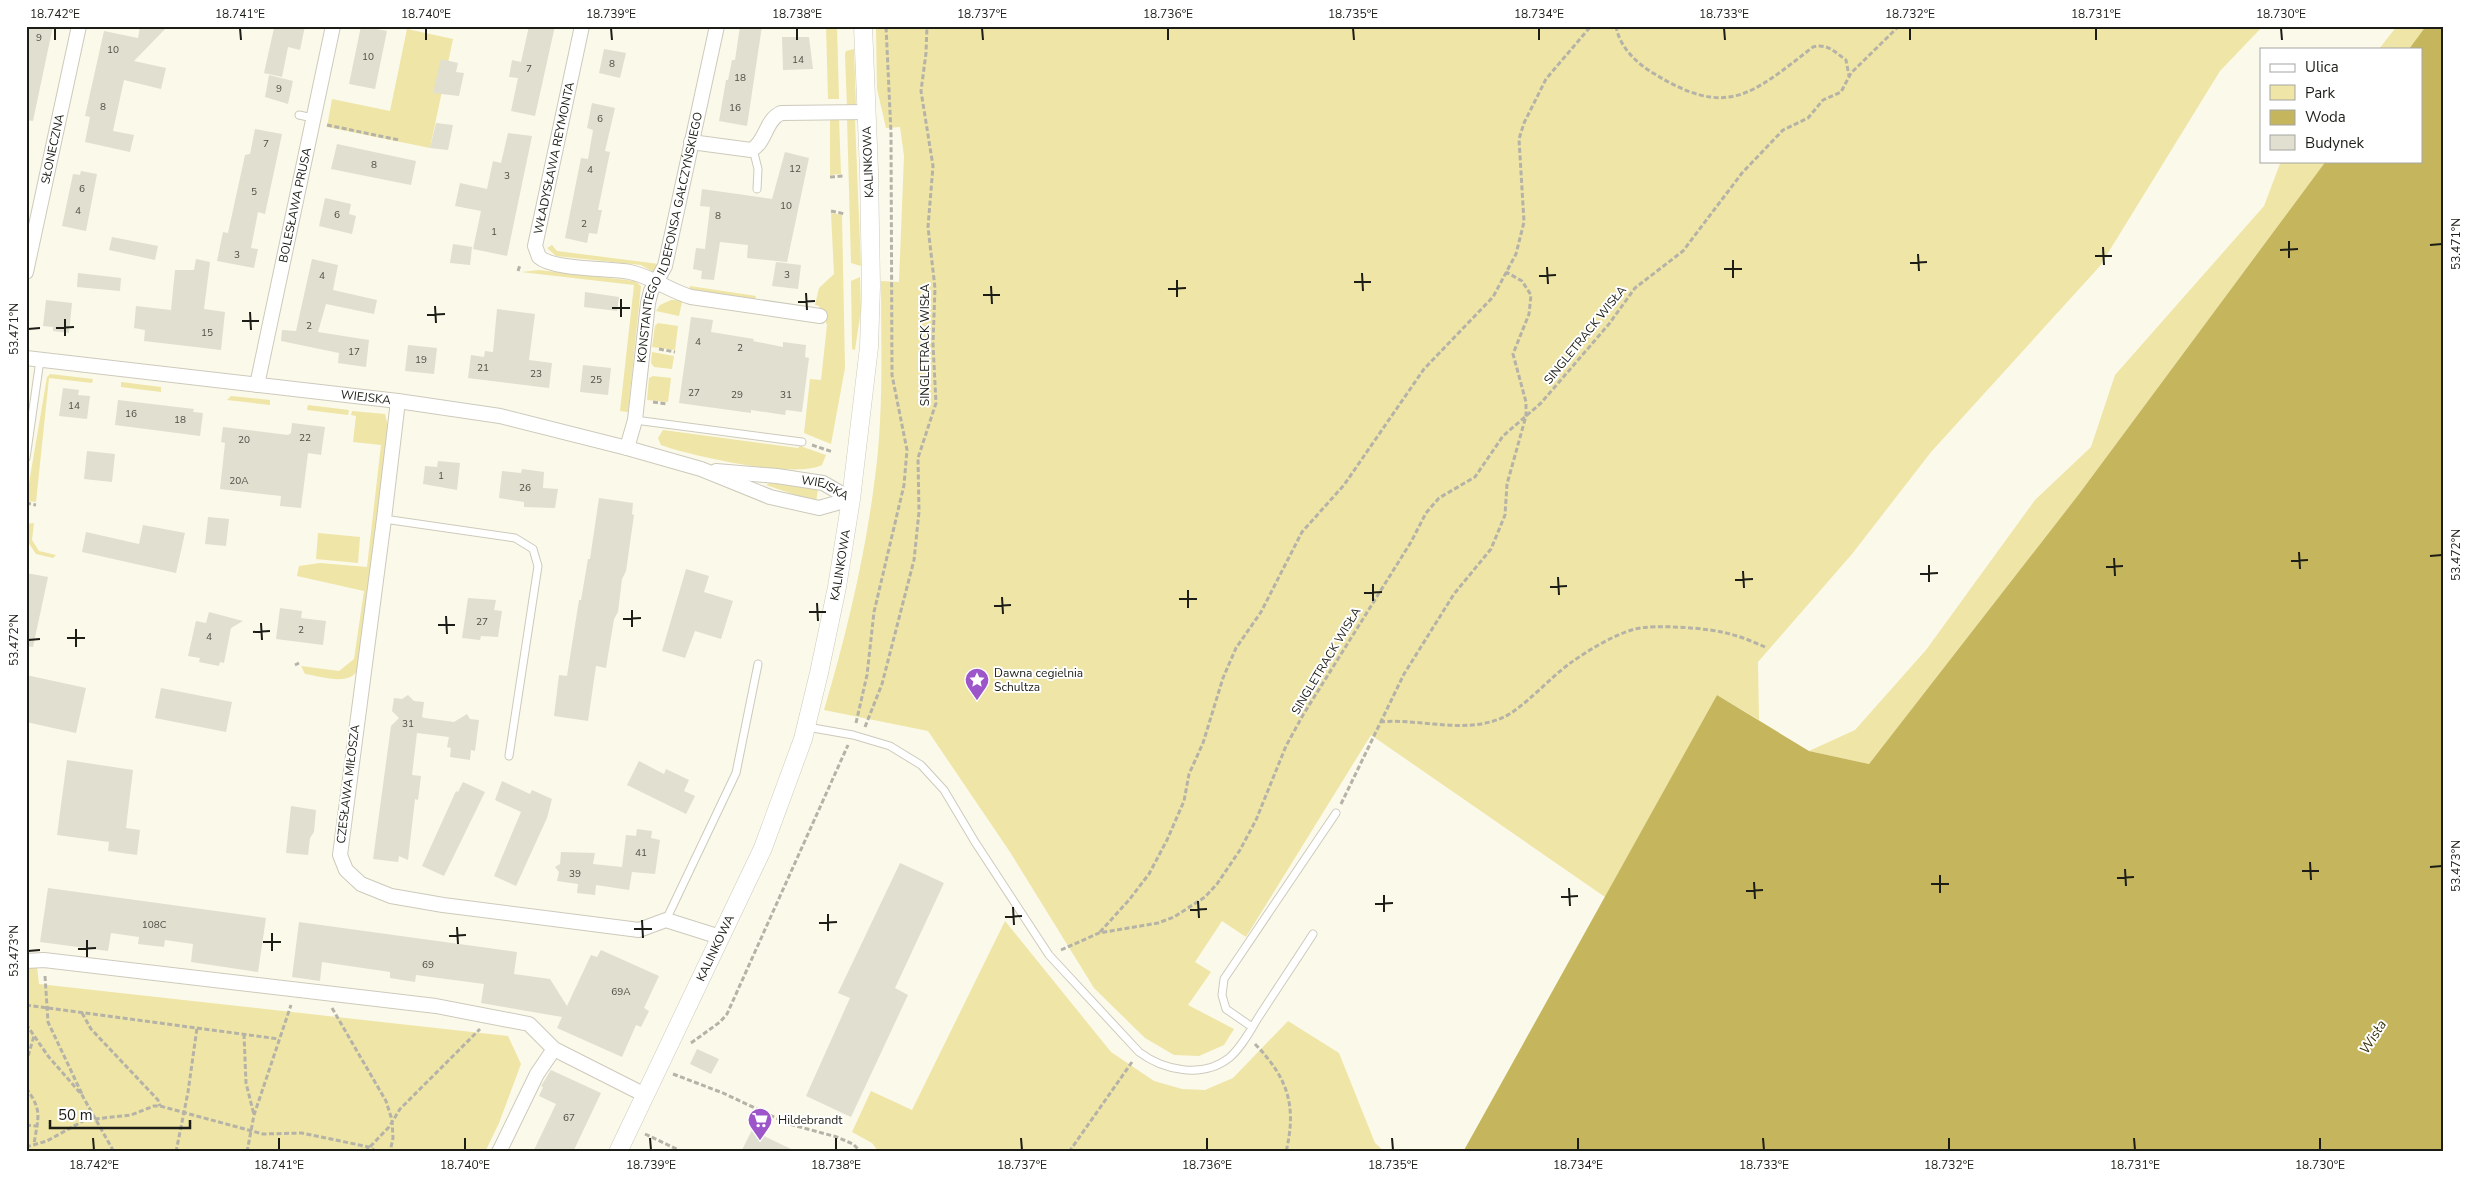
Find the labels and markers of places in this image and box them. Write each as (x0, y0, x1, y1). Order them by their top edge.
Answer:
place label: Dawna cegielnia Schultza (994, 665, 1083, 695)
place icon: Dawna cegielnia Schultza (964, 667, 990, 701)
supermarket icon: Hildebrandt (747, 1107, 773, 1141)
place label: Hildebrandt (778, 1112, 843, 1128)

